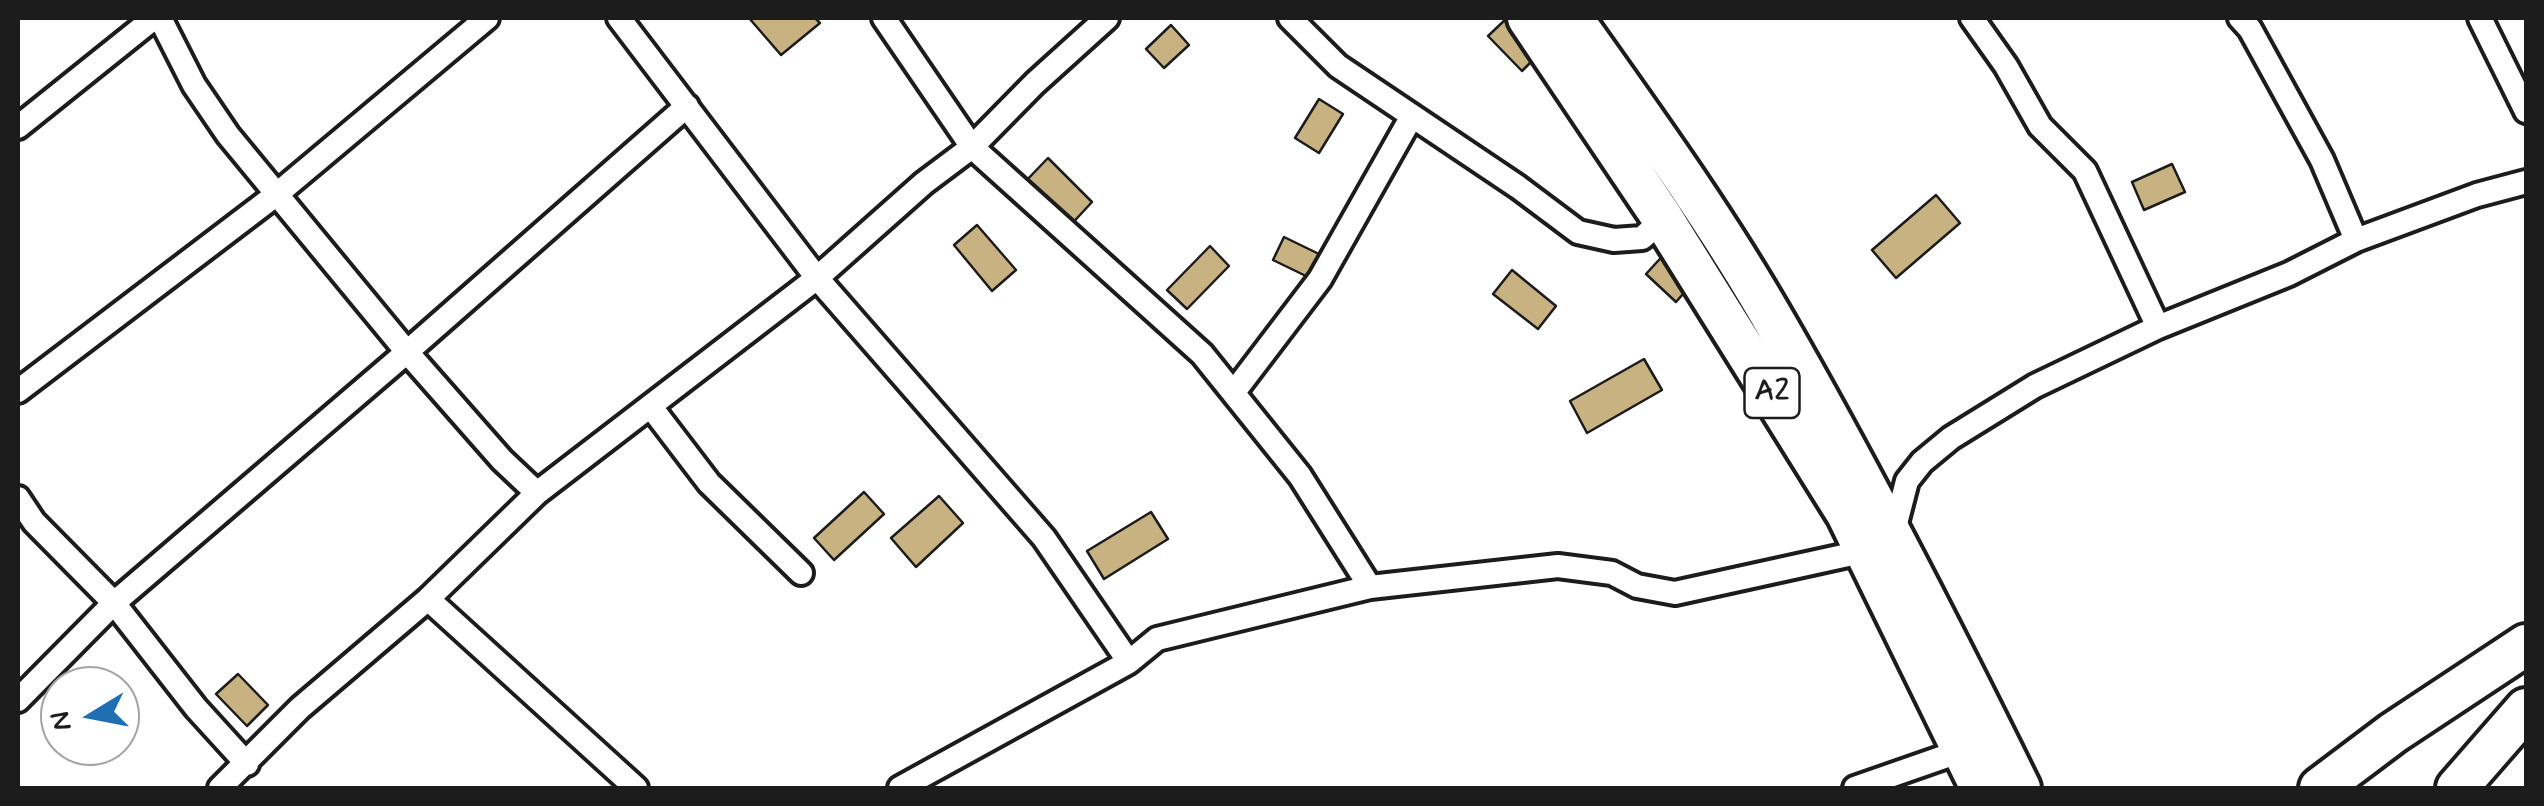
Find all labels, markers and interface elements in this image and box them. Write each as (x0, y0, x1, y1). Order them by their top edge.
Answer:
road number: A2 (1744, 368, 1800, 418)
north arrow (40, 666, 140, 766)
text: N (42, 709, 82, 733)

